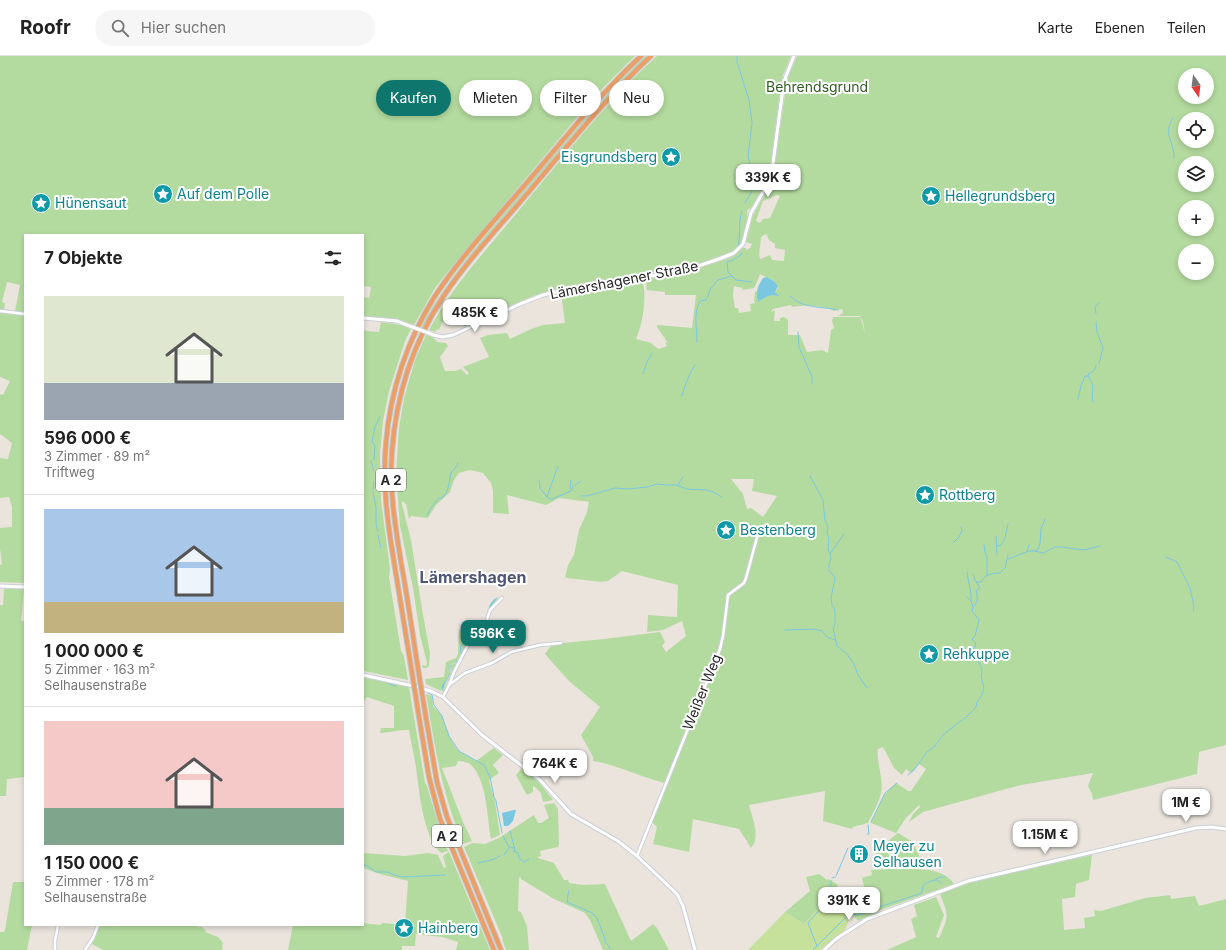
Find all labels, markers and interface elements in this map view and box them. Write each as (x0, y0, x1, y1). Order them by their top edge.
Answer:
search box (95, 10, 375, 46)
text: Roofr (20, 16, 71, 39)
icon: search (109, 17, 131, 39)
text: Hier suchen (141, 18, 226, 37)
text: Karte (1037, 19, 1073, 36)
text: Ebenen (1095, 19, 1145, 36)
text: Teilen (1167, 19, 1206, 36)
north arrow (1178, 68, 1214, 104)
map controls (1178, 68, 1214, 280)
park label: Behrendsgrund (766, 78, 868, 95)
chip: Kaufen (376, 80, 451, 116)
chip: Mieten (459, 80, 532, 116)
chip: Filter (540, 80, 601, 116)
chip: Neu (609, 80, 664, 116)
button: locate (1178, 112, 1214, 148)
place icon: Eisgrundsberg (660, 146, 682, 168)
place label: Eisgrundsberg (561, 148, 657, 165)
button: layers (1178, 156, 1214, 192)
pin: 339K € (735, 164, 801, 198)
text: 339K € (745, 169, 791, 185)
place icon: Auf dem Polle (152, 183, 174, 205)
place label: Auf dem Polle (177, 185, 269, 202)
place icon: Hellegrundsberg (920, 185, 942, 207)
place label: Hellegrundsberg (945, 187, 1055, 204)
place icon: Hünensaut (30, 192, 52, 214)
place label: Hünensaut (55, 194, 127, 211)
button: + (1178, 200, 1214, 236)
button: − (1178, 244, 1214, 280)
icon: filters (322, 247, 344, 269)
text: 7 Objekte (44, 248, 123, 268)
street label: Lämershagener Straße (548, 257, 700, 302)
pin: 485K € (442, 299, 508, 333)
text: 485K € (452, 304, 498, 320)
icon: home (158, 322, 230, 394)
text: 596 000 € (44, 428, 131, 448)
text: 3 Zimmer · 89 m² (44, 448, 150, 464)
text: Triftweg (44, 464, 95, 480)
road number: A 2 (376, 469, 406, 491)
place icon: Rottberg (914, 484, 936, 506)
place label: Rottberg (939, 486, 995, 503)
place icon: Bestenberg (715, 519, 737, 541)
place label: Bestenberg (740, 521, 816, 538)
icon: home (158, 535, 230, 607)
district label: Lämershagen (420, 567, 526, 587)
pin: 596K € (460, 620, 526, 654)
text: 596K € (470, 625, 516, 641)
text: 1 000 000 € (44, 641, 144, 661)
place icon: Rehkuppe (918, 643, 940, 665)
place label: Rehkuppe (943, 645, 1010, 662)
street label: Weißer Weg (679, 651, 724, 732)
text: 5 Zimmer · 163 m² (44, 661, 155, 677)
text: Selhausenstraße (44, 677, 147, 693)
icon: home (158, 747, 230, 819)
pin: 764K € (522, 750, 588, 784)
text: 764K € (532, 755, 578, 771)
pin: 1M € (1162, 789, 1210, 823)
text: 1M € (1171, 794, 1201, 810)
pin: 1.15M € (1008, 821, 1082, 855)
road number: A 2 (432, 825, 462, 847)
text: 1.15M € (1022, 826, 1068, 842)
place label: Meyer zu Selhausen (873, 837, 942, 870)
building icon: Meyer zu Selhausen (848, 843, 870, 865)
text: 1 150 000 € (44, 853, 139, 873)
text: 5 Zimmer · 178 m² (44, 873, 154, 889)
pin: 391K € (816, 887, 882, 921)
text: Selhausenstraße (44, 889, 147, 905)
text: 391K € (827, 892, 871, 908)
place icon: Hainberg (393, 917, 415, 939)
place label: Hainberg (418, 919, 478, 936)

